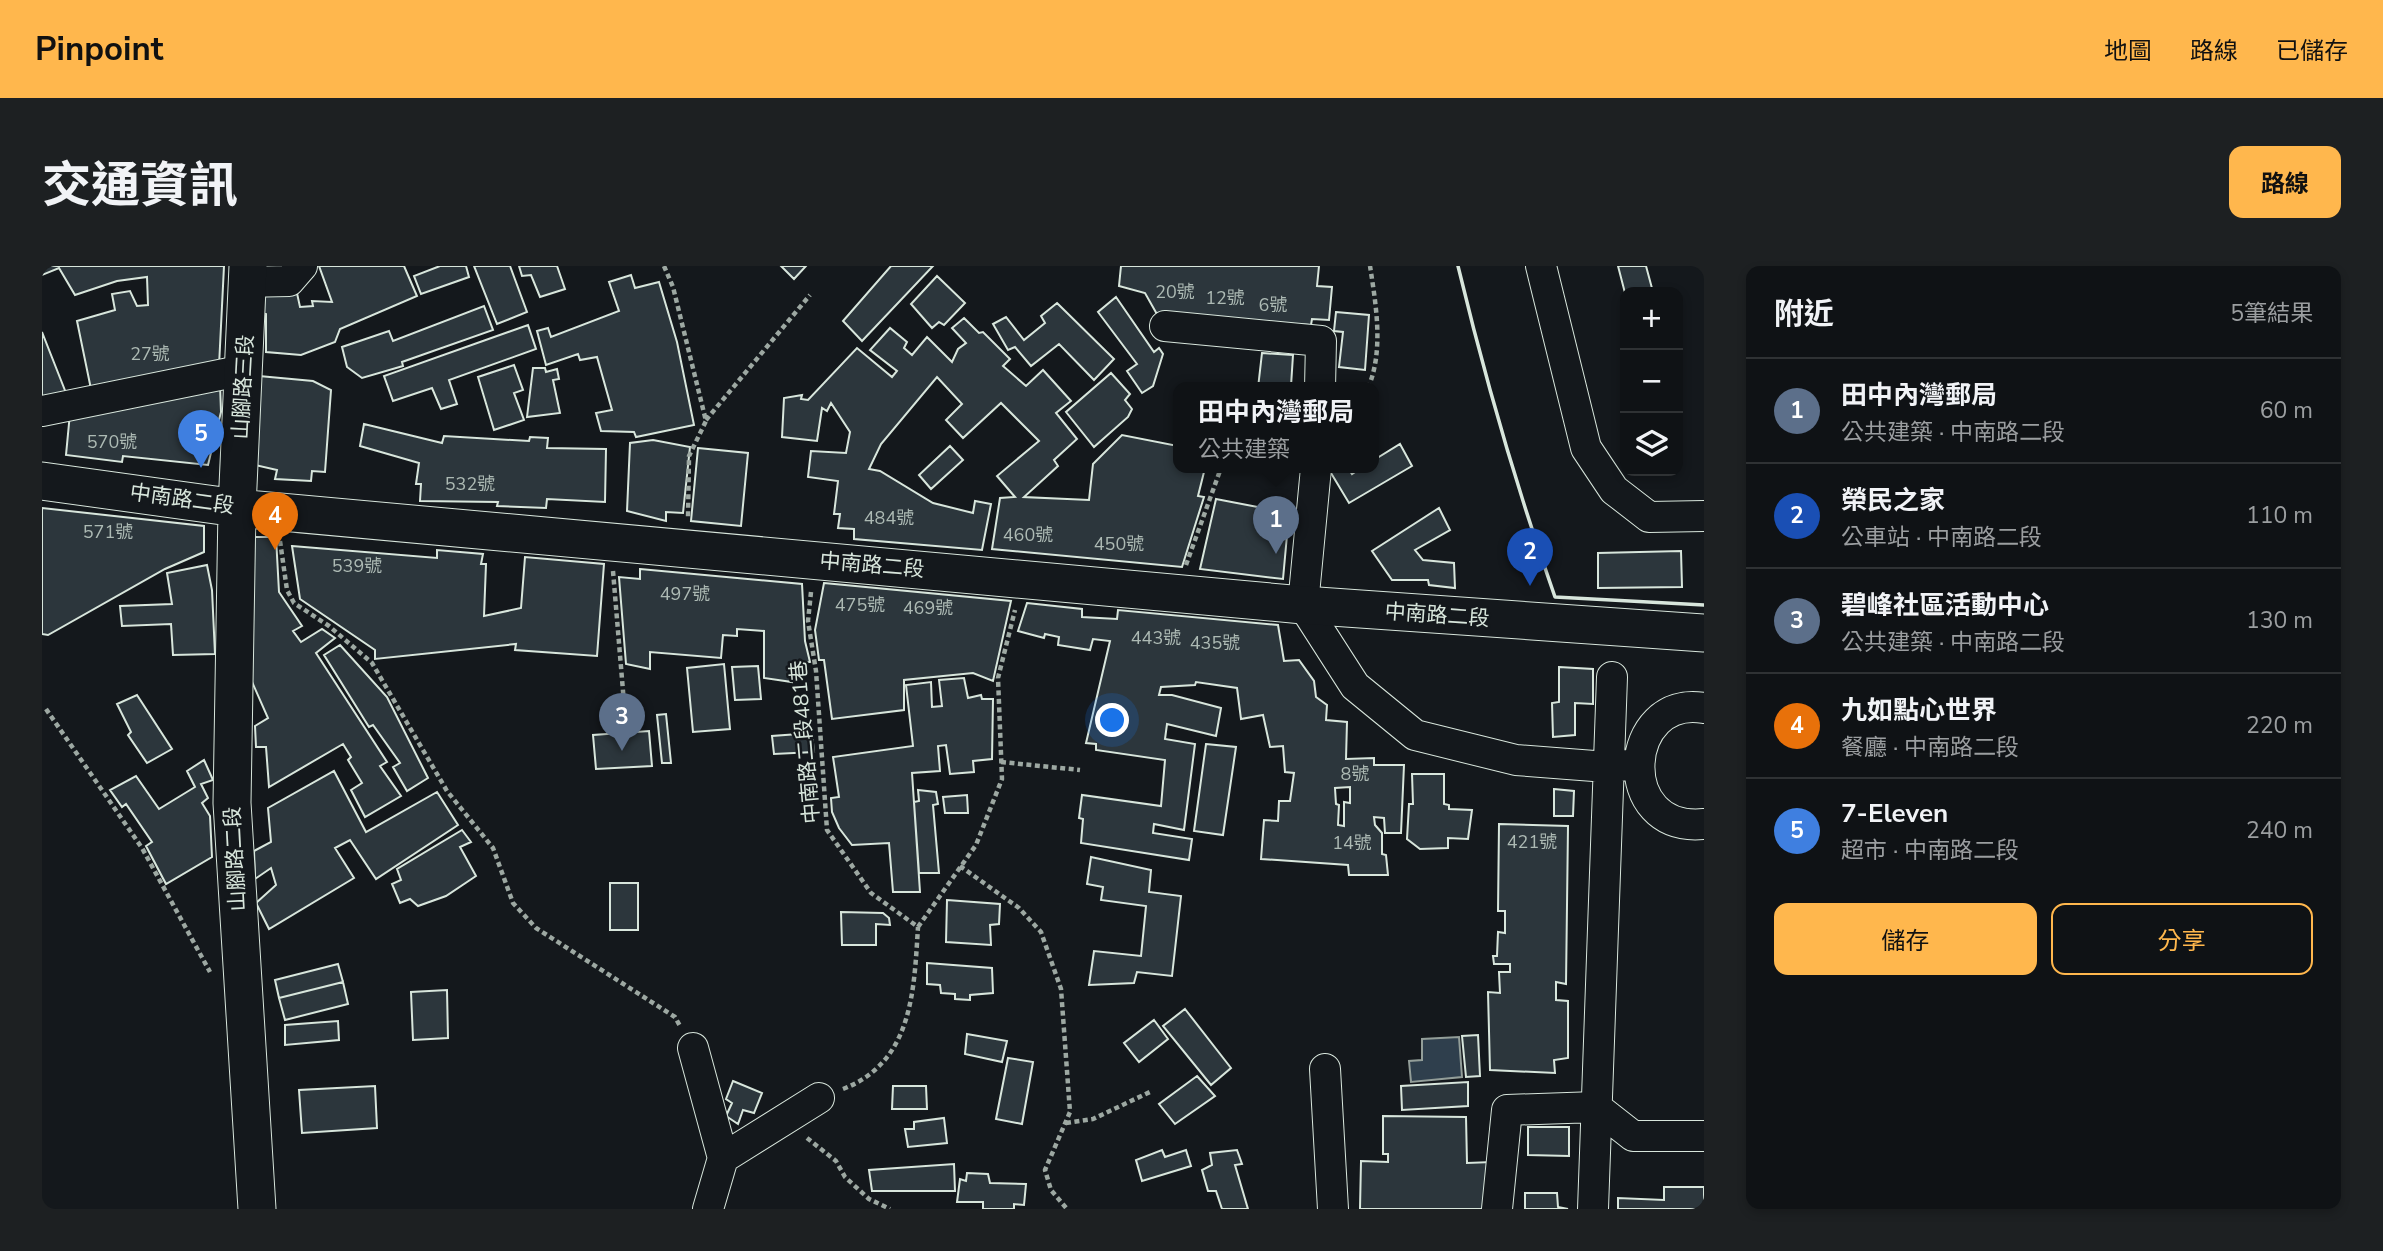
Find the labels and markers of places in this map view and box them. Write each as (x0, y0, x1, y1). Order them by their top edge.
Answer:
pin: 5 (178, 410, 224, 468)
pin: 4 (252, 492, 298, 550)
pin: 1 (1253, 496, 1299, 554)
pin: 2 (1507, 528, 1553, 586)
pin: 3 (599, 693, 645, 751)

